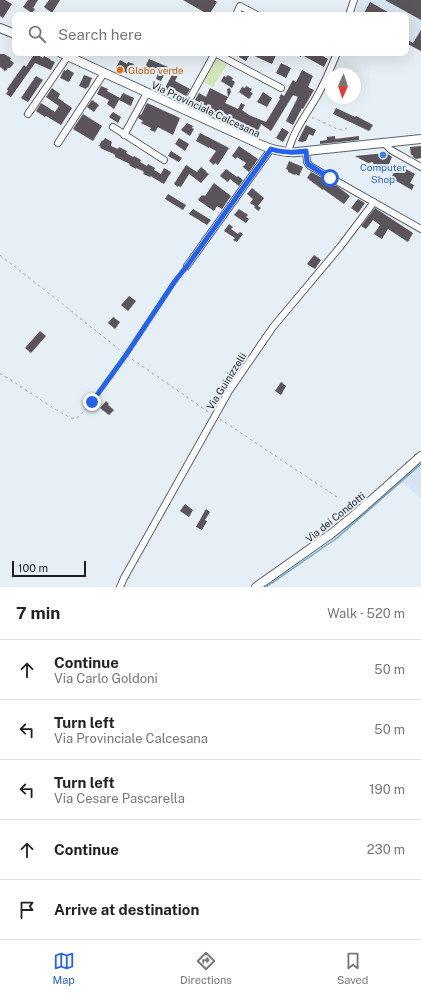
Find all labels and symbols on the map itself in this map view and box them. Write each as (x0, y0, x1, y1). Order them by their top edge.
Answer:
place label: Globo verde (128, 64, 184, 76)
marker: Globo verde (115, 65, 125, 75)
north arrow (325, 68, 361, 104)
street label: Via Provinciale Calcesana (150, 79, 262, 139)
marker: Computer Shop (378, 150, 388, 160)
place label: Computer Shop (360, 161, 406, 185)
route start (321, 169, 339, 187)
street label: Via Guinizzelli (204, 350, 248, 412)
route end (83, 393, 101, 411)
street label: Via dei Condotti (303, 489, 367, 545)
scale bar (12, 559, 86, 578)

